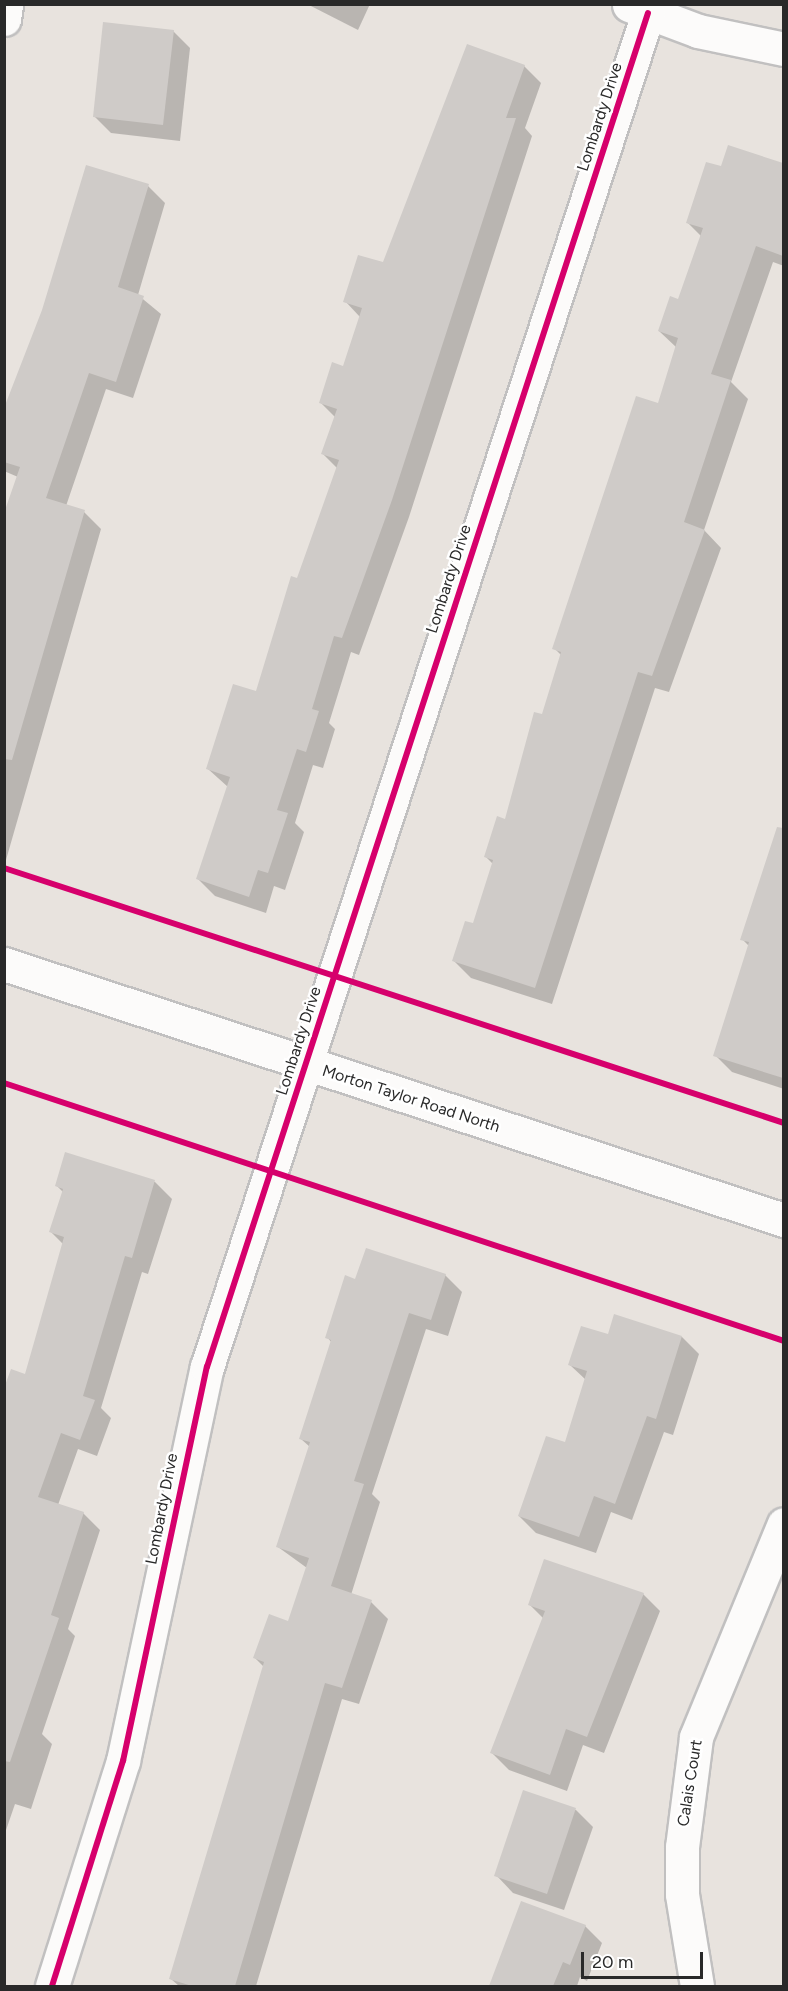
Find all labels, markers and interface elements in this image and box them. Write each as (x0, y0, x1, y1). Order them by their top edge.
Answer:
street label: Lombardy Drive (573, 60, 627, 174)
street label: Lombardy Drive (422, 522, 476, 636)
street label: Lombardy Drive (272, 984, 326, 1098)
street label: Morton Taylor Road North (320, 1061, 502, 1137)
street label: Lombardy Drive (142, 1452, 182, 1566)
street label: Calais Court (674, 1738, 706, 1828)
scale bar (584, 1940, 706, 1978)
text: 20 m (592, 1951, 633, 1973)

